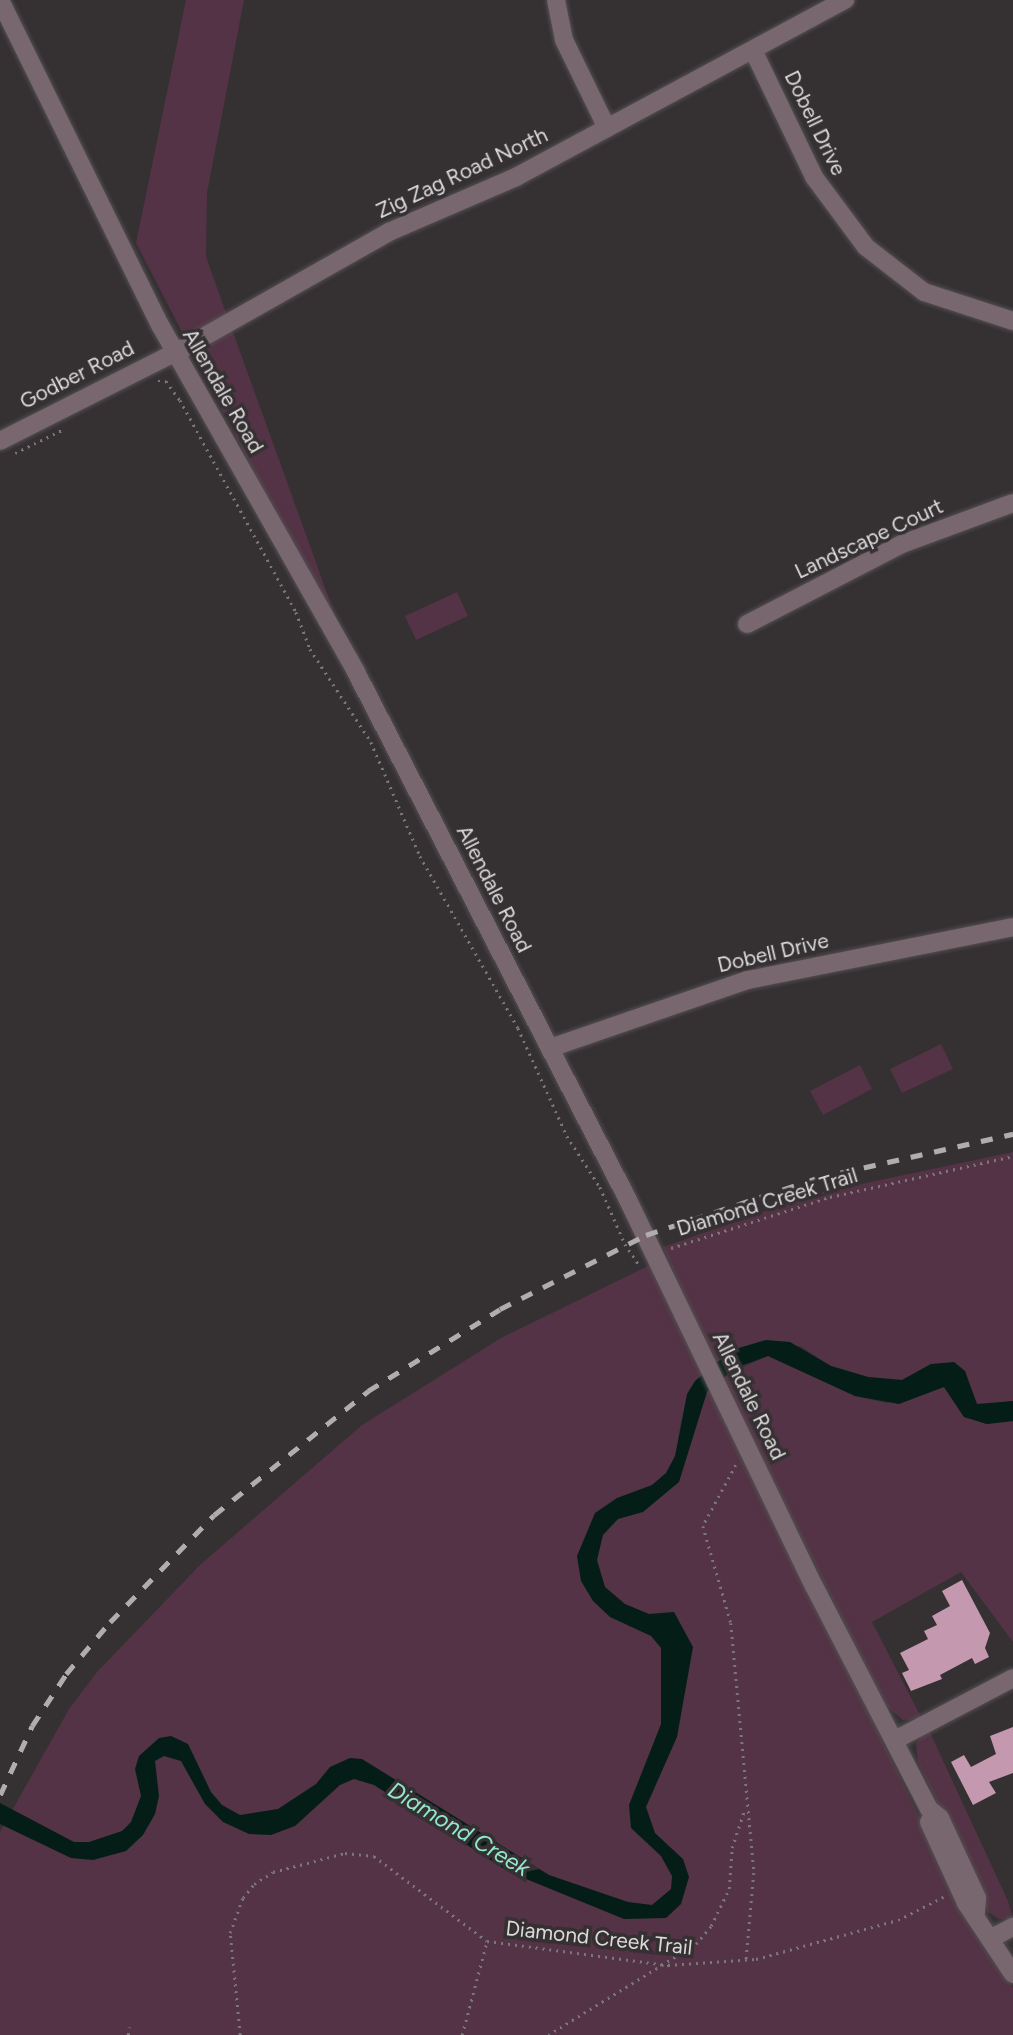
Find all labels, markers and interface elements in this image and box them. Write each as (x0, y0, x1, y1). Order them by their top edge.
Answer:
street label: Dobell Drive (779, 67, 851, 179)
street label: Zig Zag Road North (372, 122, 552, 224)
street label: Allendale Road (177, 324, 269, 458)
street label: Godber Road (16, 335, 138, 415)
street label: Landscape Court (791, 494, 947, 584)
street label: Allendale Road (451, 821, 537, 957)
street label: Dobell Drive (715, 928, 831, 978)
street label: Diamond Creek Trail (674, 1163, 860, 1241)
street label: Allendale Road (707, 1328, 791, 1464)
water label: Diamond Creek (383, 1776, 535, 1882)
street label: Diamond Creek Trail (504, 1916, 694, 1960)

